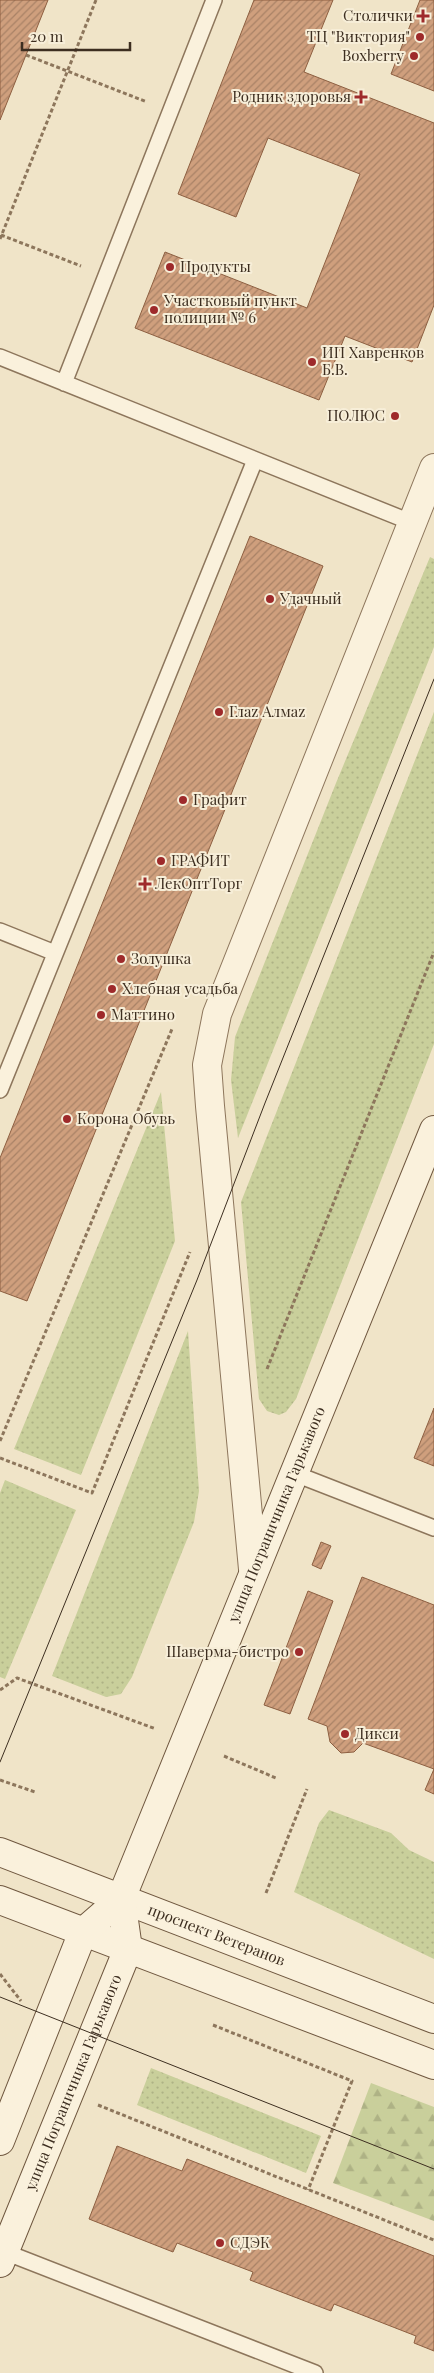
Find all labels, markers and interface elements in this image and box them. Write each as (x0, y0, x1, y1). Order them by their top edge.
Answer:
place label: Столички (343, 5, 413, 25)
marker: Столички (417, 10, 429, 22)
scale bar (22, 20, 130, 52)
text: 20 m (30, 26, 64, 46)
place label: ТЦ "Виктория" (307, 26, 410, 46)
marker: ТЦ "Виктория" (414, 31, 426, 43)
place label: Boxberry (342, 45, 404, 65)
marker: Boxberry (408, 50, 420, 62)
place label: Родник здоровья (232, 86, 351, 106)
marker: Родник здоровья (355, 91, 367, 103)
place label: Продукты (180, 256, 251, 276)
marker: Продукты (164, 261, 176, 273)
place label: Участковый пункт полиции № 6 (163, 290, 297, 327)
marker: Участковый пункт полиции № 6 (148, 304, 160, 316)
place label: ИП Хавренков Б.В. (322, 342, 424, 379)
marker: ИП Хавренков Б.В. (306, 356, 318, 368)
place label: ПОЛЮС (327, 405, 385, 425)
marker: ПОЛЮС (389, 410, 401, 422)
place label: Удачный (279, 588, 342, 608)
marker: Удачный (264, 593, 276, 605)
place label: Глаz Алмаz (229, 701, 305, 721)
marker: Глаz Алмаz (213, 706, 225, 718)
place label: Графит (193, 789, 247, 809)
marker: Графит (177, 794, 189, 806)
place label: ГРАФИТ (171, 850, 230, 870)
marker: ГРАФИТ (155, 855, 167, 867)
place label: ЛекОптТорг (154, 873, 242, 893)
marker: ЛекОптТорг (139, 878, 151, 890)
place label: Золушка (131, 948, 192, 968)
marker: Золушка (115, 953, 127, 965)
place label: Хлебная усадьба (122, 978, 239, 998)
marker: Хлебная усадьба (106, 983, 118, 995)
place label: Маттино (111, 1004, 175, 1024)
marker: Маттино (95, 1009, 107, 1021)
place label: Корона Обувь (77, 1108, 175, 1128)
marker: Корона Обувь (61, 1113, 73, 1125)
street label: улица Пограничника Гарькавого (222, 1403, 329, 1626)
place label: Шаверма-бистро (166, 1641, 289, 1661)
marker: Шаверма-бистро (293, 1646, 305, 1658)
place label: Дикси (355, 1723, 399, 1743)
marker: Дикси (339, 1728, 351, 1740)
street label: проспект Ветеранов (145, 1899, 288, 1970)
street label: улица Пограничника Гарькавого (19, 1971, 126, 2194)
place label: СДЭК (230, 2232, 270, 2252)
marker: СДЭК (214, 2237, 226, 2249)

